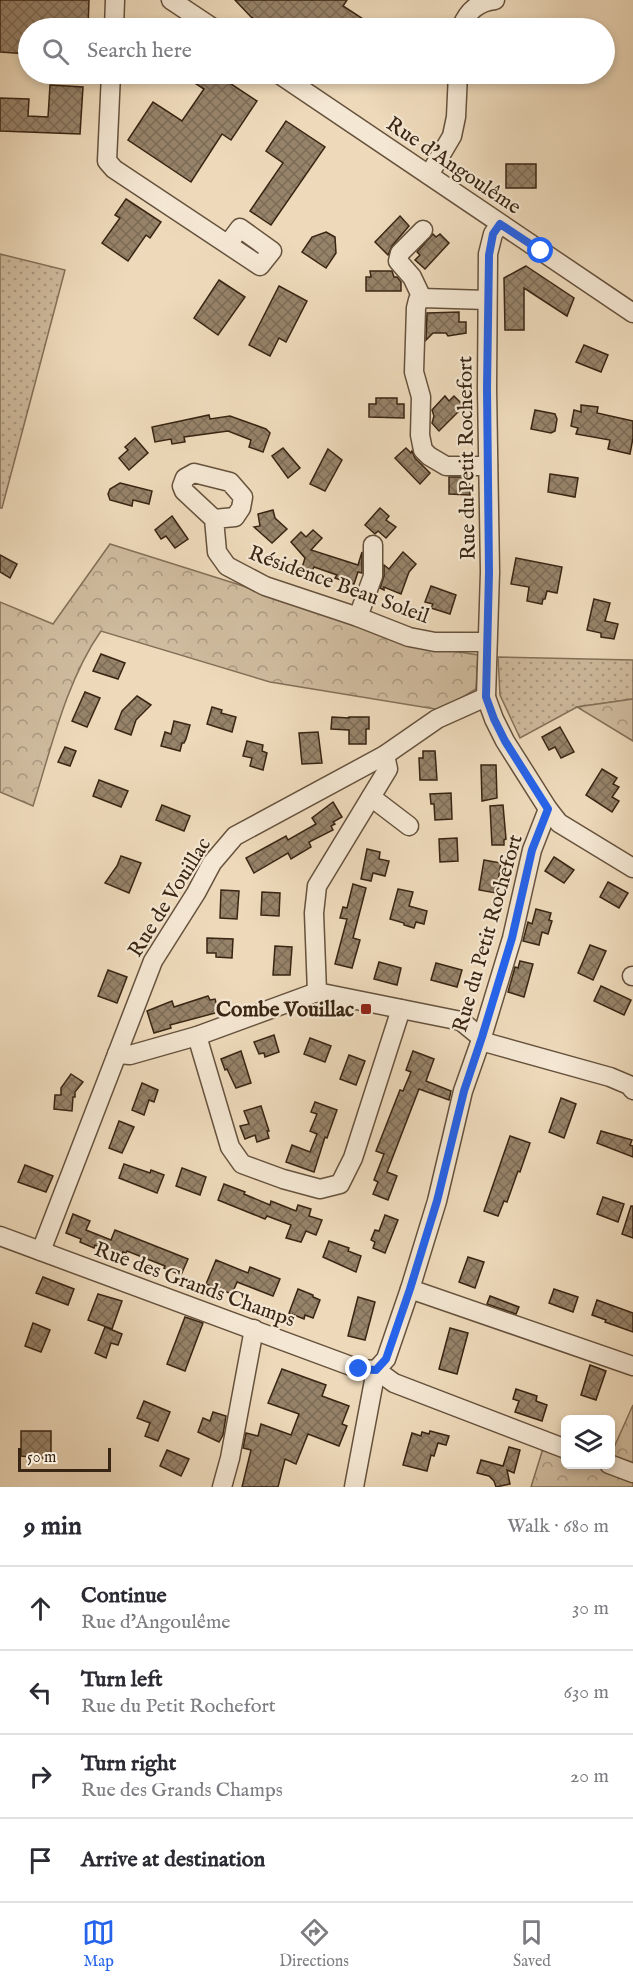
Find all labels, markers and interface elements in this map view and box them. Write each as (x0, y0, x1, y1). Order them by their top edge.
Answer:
search box (18, 18, 615, 84)
icon: search (39, 35, 72, 68)
text: Search here (87, 37, 192, 65)
street label: Rue d'Angoulême (381, 111, 526, 222)
route start (527, 237, 553, 263)
street label: Rue du Petit Rochefort (452, 356, 483, 560)
street label: Résidence Beau Soleil (244, 540, 433, 631)
street label: Rue du Petit Rochefort (447, 831, 530, 1035)
street label: Rue de Vouillac (123, 833, 218, 963)
place label: Combe Vouillac (216, 997, 354, 1024)
marker: Combe Vouillac (359, 1002, 373, 1016)
street label: Rue des Grands Champs (90, 1236, 299, 1334)
route end (345, 1355, 371, 1381)
map controls (561, 1415, 615, 1469)
button: layers (561, 1415, 615, 1469)
scale bar (18, 1445, 111, 1472)
text: 50 m (27, 1448, 56, 1468)
text: 9 min (24, 1510, 82, 1543)
text: Walk · 680 m (507, 1514, 609, 1539)
text: Continue (81, 1582, 167, 1610)
icon: ahead (24, 1592, 57, 1625)
text: 30 m (572, 1596, 609, 1621)
text: Rue d'Angoulême (81, 1610, 231, 1635)
text: Turn left (81, 1666, 163, 1694)
icon: left (24, 1676, 57, 1709)
text: 630 m (563, 1680, 609, 1705)
text: Rue du Petit Rochefort (81, 1694, 276, 1719)
text: Turn right (81, 1750, 176, 1778)
icon: right (24, 1760, 57, 1793)
text: 20 m (570, 1764, 609, 1789)
text: Rue des Grands Champs (81, 1778, 283, 1803)
icon: arrive (24, 1844, 57, 1877)
text: Arrive at destination (81, 1846, 265, 1874)
tab: Map (82, 1916, 115, 1972)
tab: Directions (279, 1916, 349, 1972)
tab: Saved (513, 1916, 551, 1972)

